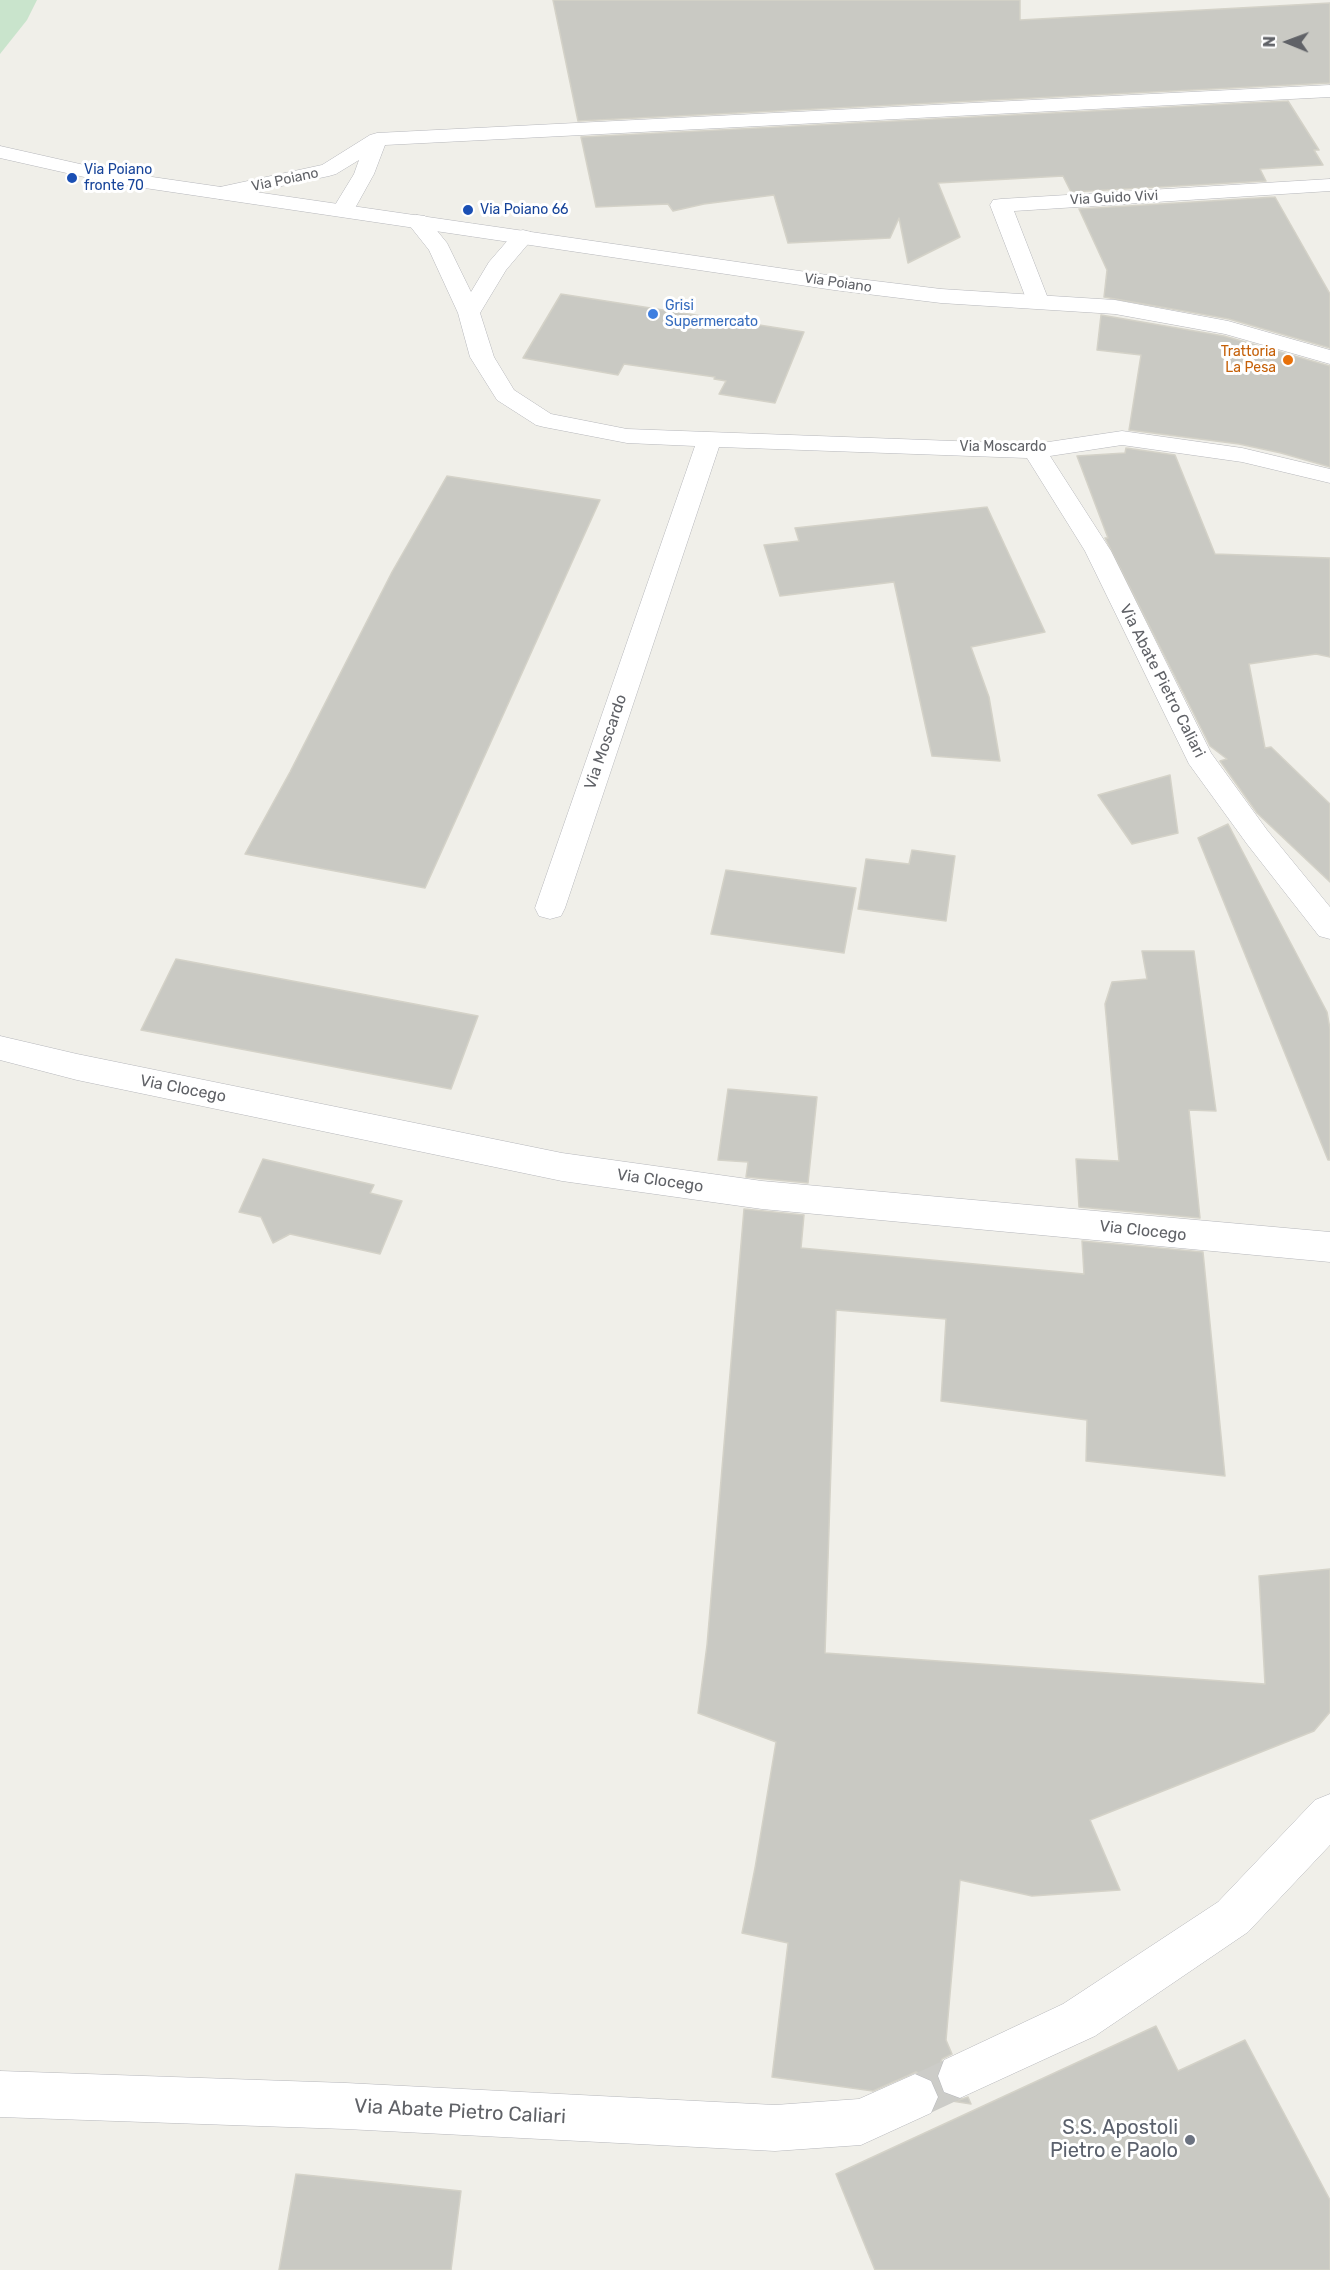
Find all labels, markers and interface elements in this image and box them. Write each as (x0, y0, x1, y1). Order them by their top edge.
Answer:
north arrow (1258, 12, 1318, 72)
text: N (1260, 36, 1279, 48)
place label: Via Poiano fronte 70 (84, 162, 152, 194)
street label: Via Poiano (250, 165, 320, 195)
marker: Via Poiano fronte 70 (65, 171, 79, 185)
street label: Via Guido Vivi (1069, 187, 1159, 209)
place label: Via Poiano 66 (480, 202, 569, 218)
marker: Via Poiano 66 (461, 203, 475, 217)
street label: Via Poiano (803, 270, 873, 296)
place label: Grisi Supermercato (665, 298, 758, 330)
marker: Grisi Supermercato (646, 307, 660, 321)
place label: Trattoria La Pesa (1221, 344, 1276, 376)
marker: Trattoria La Pesa (1281, 353, 1295, 367)
street label: Via Moscardo (960, 439, 1046, 455)
street label: Via Abate Pietro Caliari (1115, 601, 1209, 761)
street label: Via Moscardo (581, 692, 631, 792)
street label: Via Clocego (138, 1071, 228, 1107)
street label: Via Clocego (615, 1165, 705, 1197)
street label: Via Clocego (1099, 1217, 1187, 1245)
street label: Via Abate Pietro Caliari (354, 2094, 566, 2130)
place label: S.S. Apostoli Pietro e Paolo (1050, 2116, 1178, 2163)
marker: S.S. Apostoli Pietro e Paolo (1183, 2133, 1197, 2147)

